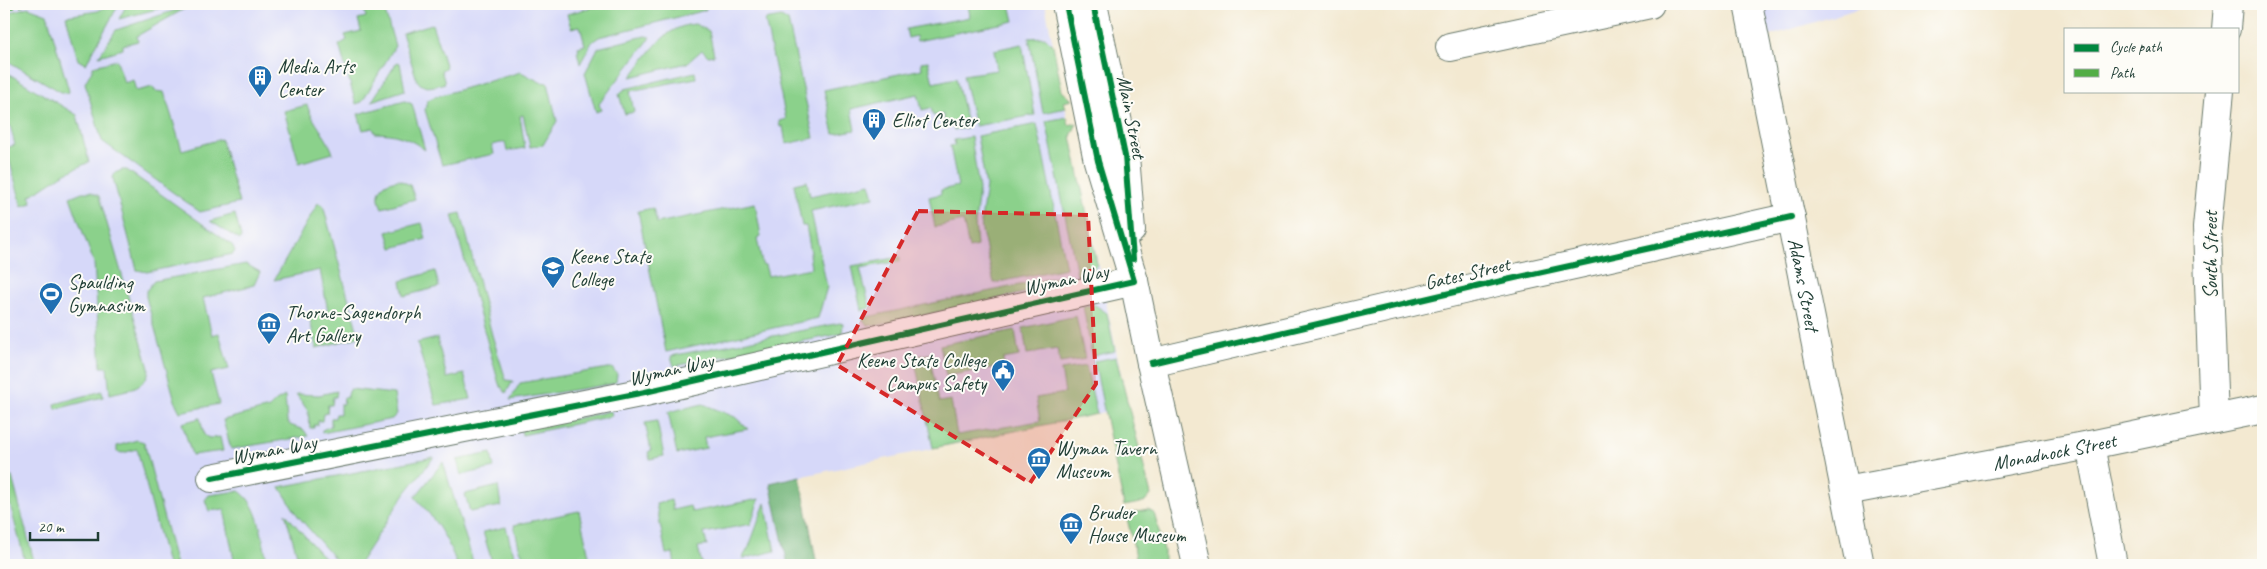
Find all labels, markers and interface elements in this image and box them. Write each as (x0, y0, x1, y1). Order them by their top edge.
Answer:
legend (2064, 28, 2240, 92)
text: Cycle path (2110, 38, 2162, 57)
place label: Media Arts Center (278, 54, 356, 102)
building icon: Media Arts Center (247, 64, 273, 98)
text: Path (2110, 64, 2136, 83)
street label: Main Street (1111, 74, 1152, 163)
building icon: Elliot Center (861, 107, 887, 141)
place label: Elliot Center (892, 108, 979, 133)
street label: South Street (2198, 209, 2223, 299)
street label: Adams Street (1782, 236, 1826, 336)
place label: Keene State College (570, 244, 652, 292)
street label: Gates Street (1422, 251, 1514, 295)
school or university icon: Keene State College (540, 255, 566, 289)
street label: Wyman Way (1022, 258, 1113, 301)
place label: Spaulding Gymnasium (68, 270, 146, 318)
sports icon: Spaulding Gymnasium (38, 281, 64, 315)
place label: Thorne-Sagendorph Art Gallery (286, 300, 422, 348)
museum icon: Thorne-Sagendorph Art Gallery (256, 311, 282, 345)
street label: Wyman Way (627, 347, 718, 391)
place label: Keene State College Campus Safety (857, 348, 988, 396)
public building icon: Keene State College Campus Safety (990, 358, 1016, 392)
street label: Monadnock Street (1991, 427, 2121, 476)
street label: Wyman Way (230, 429, 321, 470)
place label: Wyman Tavern Museum (1056, 436, 1158, 484)
museum icon: Wyman Tavern Museum (1026, 446, 1052, 480)
place label: Bruder House Museum (1088, 500, 1186, 548)
scale bar (30, 509, 98, 541)
museum icon: Bruder House Museum (1058, 511, 1084, 545)
text: 20 m (38, 518, 65, 537)

